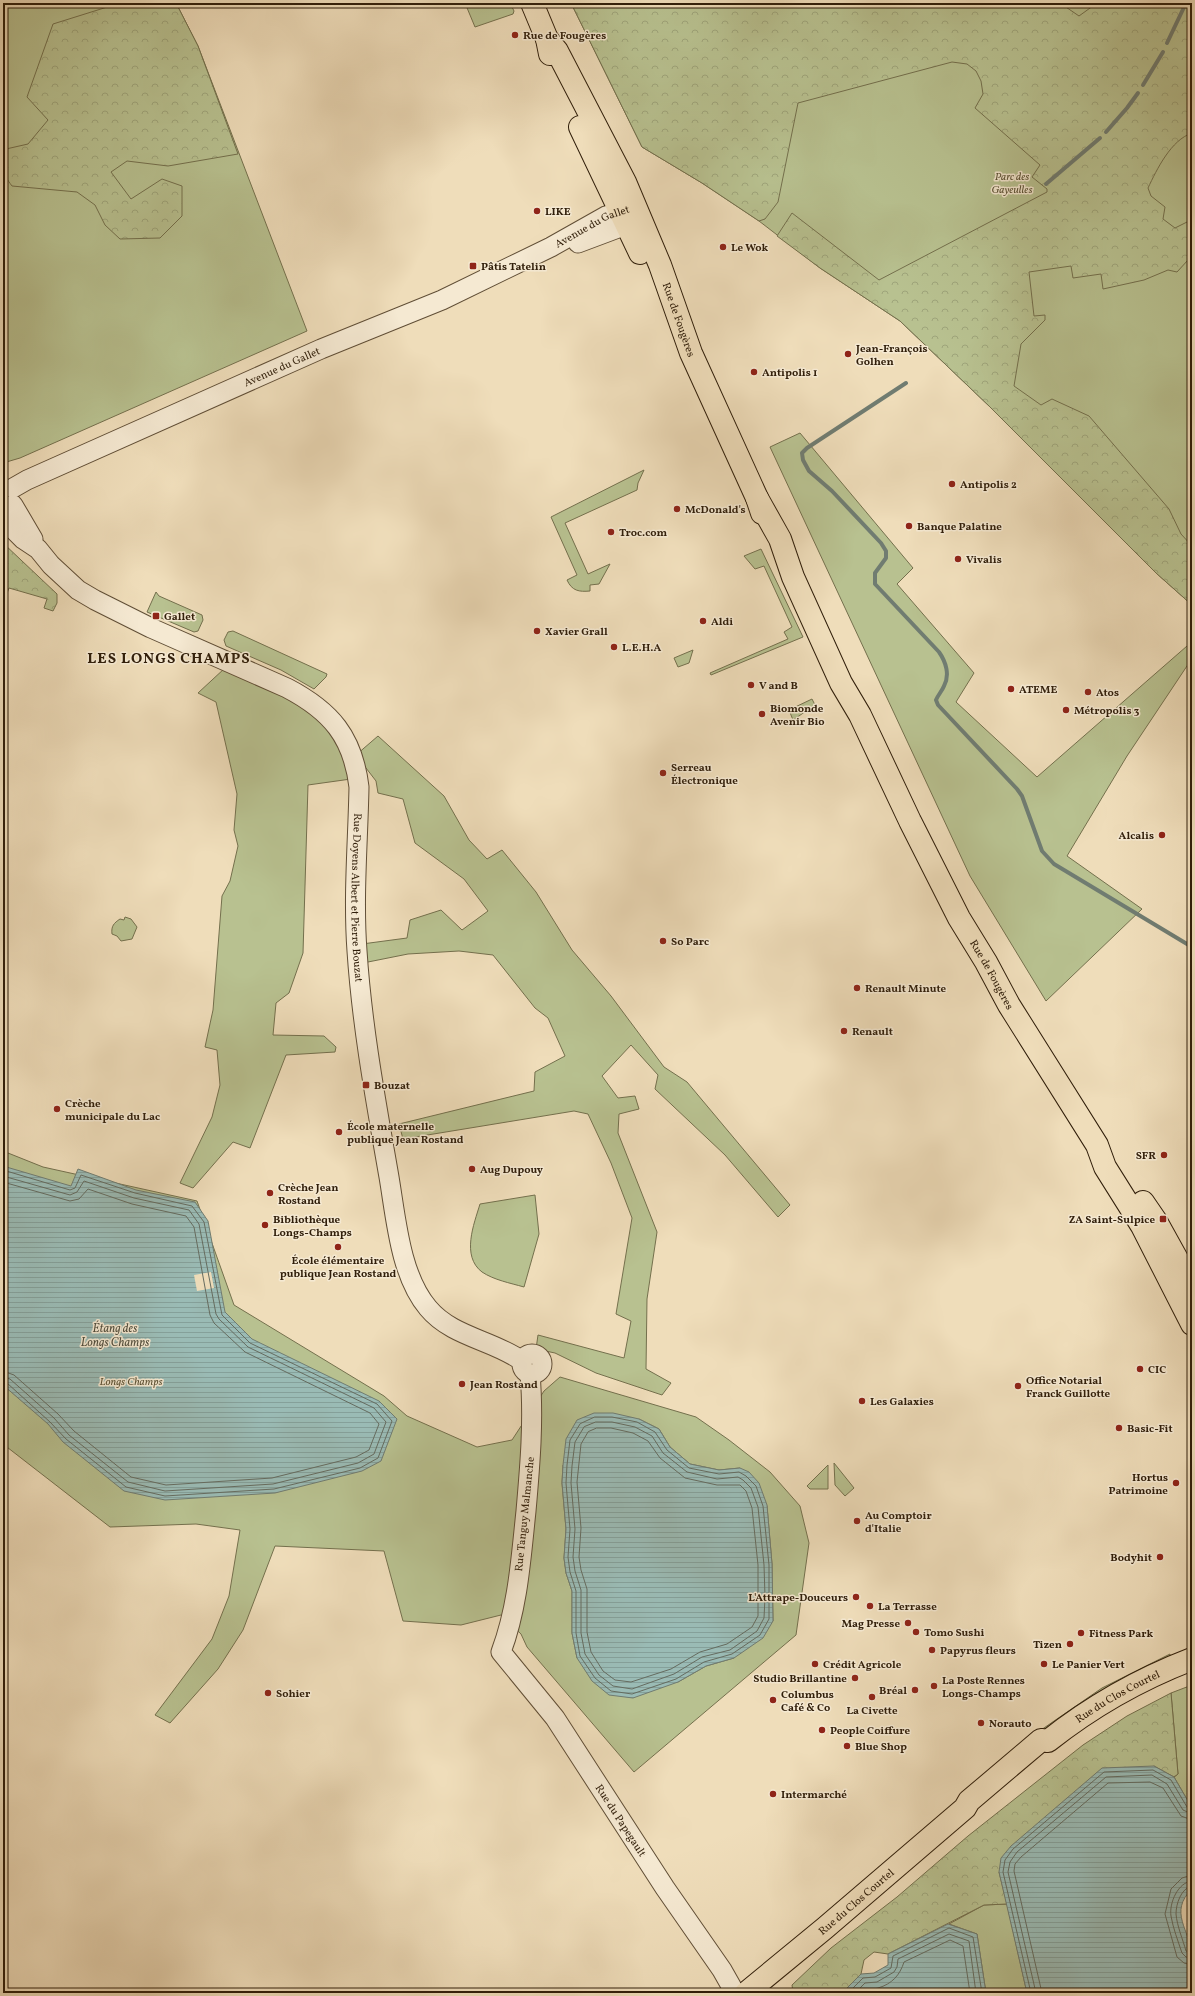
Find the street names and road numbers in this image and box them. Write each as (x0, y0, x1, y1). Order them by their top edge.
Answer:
street label: Avenue du Gallet (553, 203, 632, 252)
street label: Rue de Fougères (658, 281, 698, 360)
street label: Avenue du Gallet (242, 344, 323, 391)
street label: Rue Doyens Albert et Pierre Bouzat (346, 813, 366, 983)
street label: Rue de Fougères (965, 937, 1016, 1013)
street label: Rue Tanguy Malmanche (512, 1456, 539, 1572)
street label: Rue du Clos Courtel (1073, 1667, 1163, 1727)
street label: Rue du Papegault (591, 1782, 649, 1860)
street label: Rue du Clos Courtel (816, 1866, 898, 1939)

